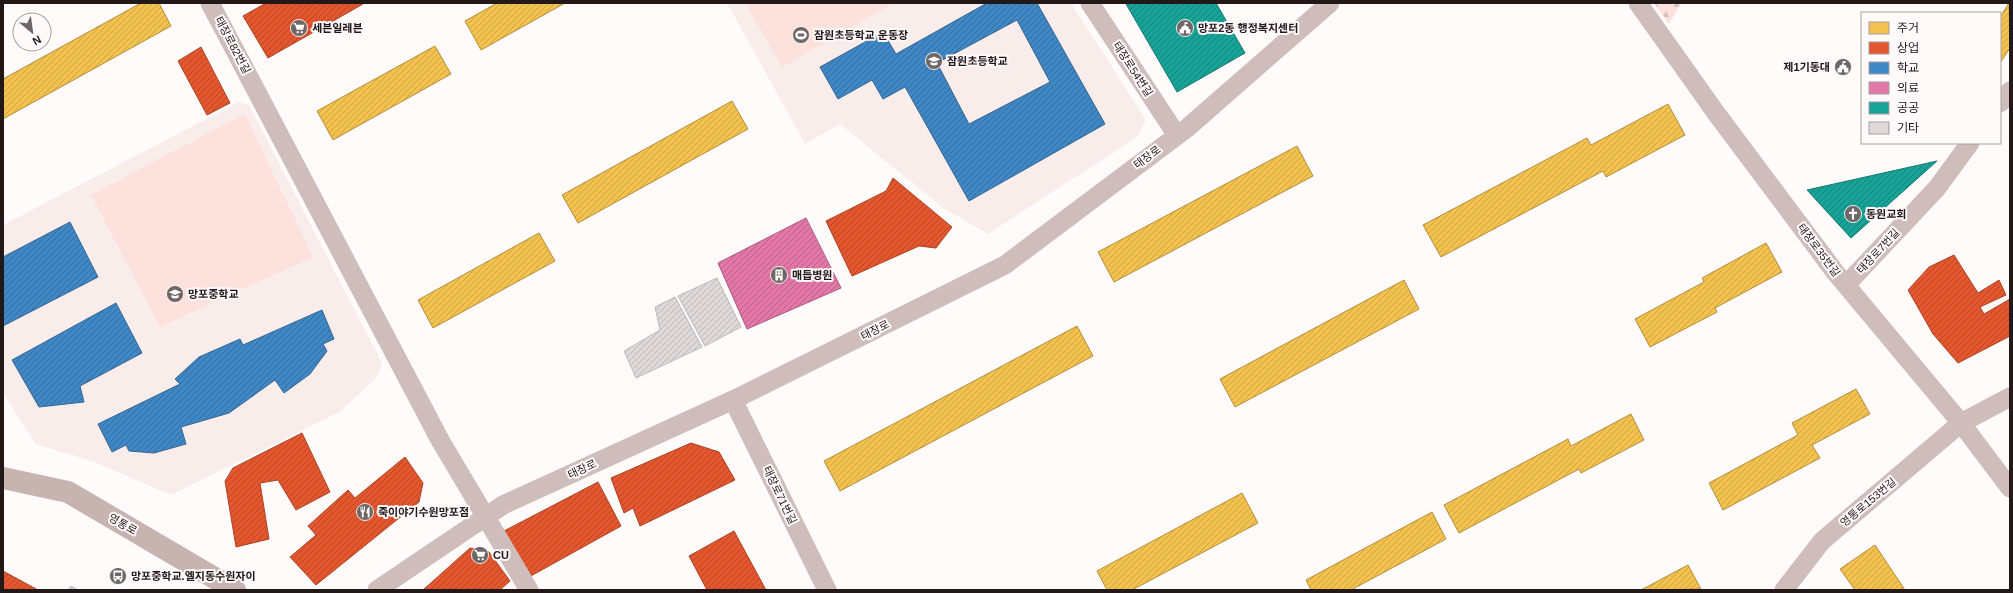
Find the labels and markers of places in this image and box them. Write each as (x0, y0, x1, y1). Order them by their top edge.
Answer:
supermarket icon: 세븐일레븐 (289, 18, 309, 38)
public building icon: 망포2동 행정복지센터 (1175, 18, 1195, 38)
place label: 세븐일레븐 (312, 22, 363, 34)
place label: 망포2동 행정복지센터 (1198, 22, 1298, 34)
sports icon: 잠원초등학교 운동장 (791, 25, 811, 45)
place label: 잠원초등학교 운동장 (814, 29, 908, 41)
school or university icon: 잠원초등학교 (924, 51, 944, 71)
place label: 잠원초등학교 (947, 55, 1008, 67)
public building icon: 제1기동대 (1833, 57, 1853, 77)
place label: 제1기동대 (1783, 61, 1830, 73)
church icon: 동원교회 (1843, 204, 1863, 224)
place label: 동원교회 (1866, 208, 1906, 220)
building icon: 매듭병원 (769, 265, 789, 285)
place label: 매듭병원 (792, 269, 832, 281)
school or university icon: 망포중학교 (165, 284, 185, 304)
place label: 망포중학교 (188, 288, 239, 300)
restaurant icon: 죽이야기수원망포점 (355, 502, 375, 522)
place label: 죽이야기수원망포점 (378, 506, 469, 518)
supermarket icon: CU (470, 545, 490, 565)
place label: CU (493, 549, 509, 561)
bus stop icon: 망포중학교.엘지동수원자이 (108, 566, 128, 586)
place label: 망포중학교.엘지동수원자이 (131, 570, 256, 582)

